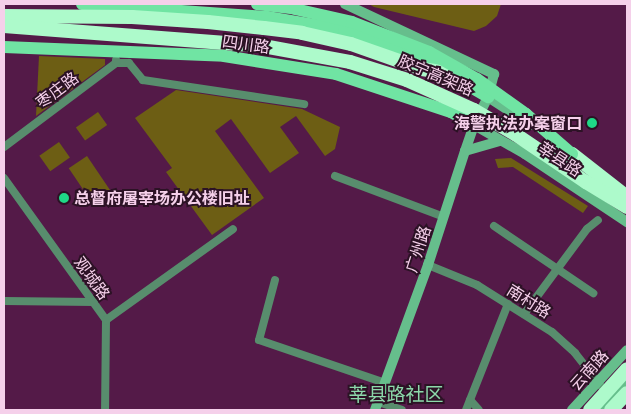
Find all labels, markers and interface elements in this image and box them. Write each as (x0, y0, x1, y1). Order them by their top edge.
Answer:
street label: 四川路 (221, 31, 271, 57)
street label: 胶宁高架路 (395, 51, 477, 99)
street label: 枣庄路 (32, 68, 82, 112)
place label: 海警执法办案窗口 (454, 113, 582, 133)
marker: 海警执法办案窗口 (586, 117, 598, 129)
street label: 莘县路 (535, 138, 585, 180)
place label: 总督府屠宰场办公楼旧址 (74, 188, 250, 208)
marker: 总督府屠宰场办公楼旧址 (58, 192, 70, 204)
street label: 广州路 (401, 223, 435, 275)
street label: 观城路 (70, 253, 114, 303)
street label: 南村路 (504, 280, 554, 322)
street label: 云南路 (566, 346, 612, 394)
district label: 莘县路社区 (349, 383, 443, 405)

